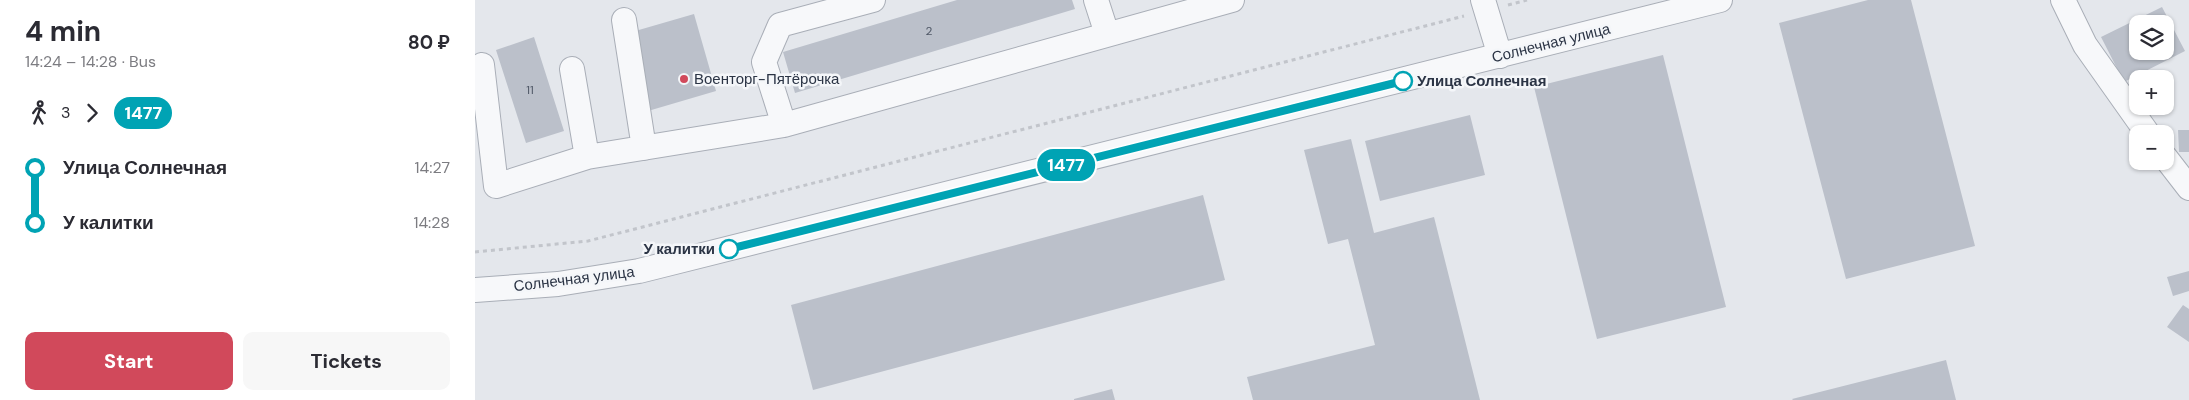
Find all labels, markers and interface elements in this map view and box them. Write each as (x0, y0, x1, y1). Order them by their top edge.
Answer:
text: 4 min (25, 13, 101, 50)
map controls (2129, 15, 2174, 170)
button: layers (2129, 15, 2174, 60)
street label: Солнечная улица (1490, 18, 1613, 67)
house number: 2 (926, 23, 933, 39)
text: 80 ₽ (408, 30, 450, 55)
text: 14:24 – 14:28 · Bus (25, 51, 156, 72)
place label: Военторг-Пятёрочка (694, 69, 840, 89)
button: + (2129, 70, 2174, 115)
marker: Улица Солнечная (1393, 71, 1413, 91)
place label: Улица Солнечная (1417, 71, 1546, 91)
marker: Военторг-Пятёрочка (678, 73, 690, 85)
house number: 11 (526, 82, 534, 98)
icon: walk (25, 99, 53, 127)
icon: forward (78, 99, 106, 127)
text: 1477 (124, 101, 162, 125)
text: 3 (61, 102, 70, 123)
button: − (2129, 125, 2174, 170)
line badge: 1477 (1031, 149, 1101, 181)
text: 1477 (1047, 153, 1085, 177)
text: Улица Солнечная (63, 155, 227, 180)
text: 14:27 (415, 157, 450, 178)
text: У калитки (63, 210, 154, 235)
text: 14:28 (413, 212, 450, 233)
place label: У калитки (643, 239, 715, 259)
marker: У калитки (719, 239, 739, 259)
street label: Солнечная улица (512, 262, 636, 296)
button: Start (25, 332, 233, 390)
button: Tickets (243, 332, 450, 390)

